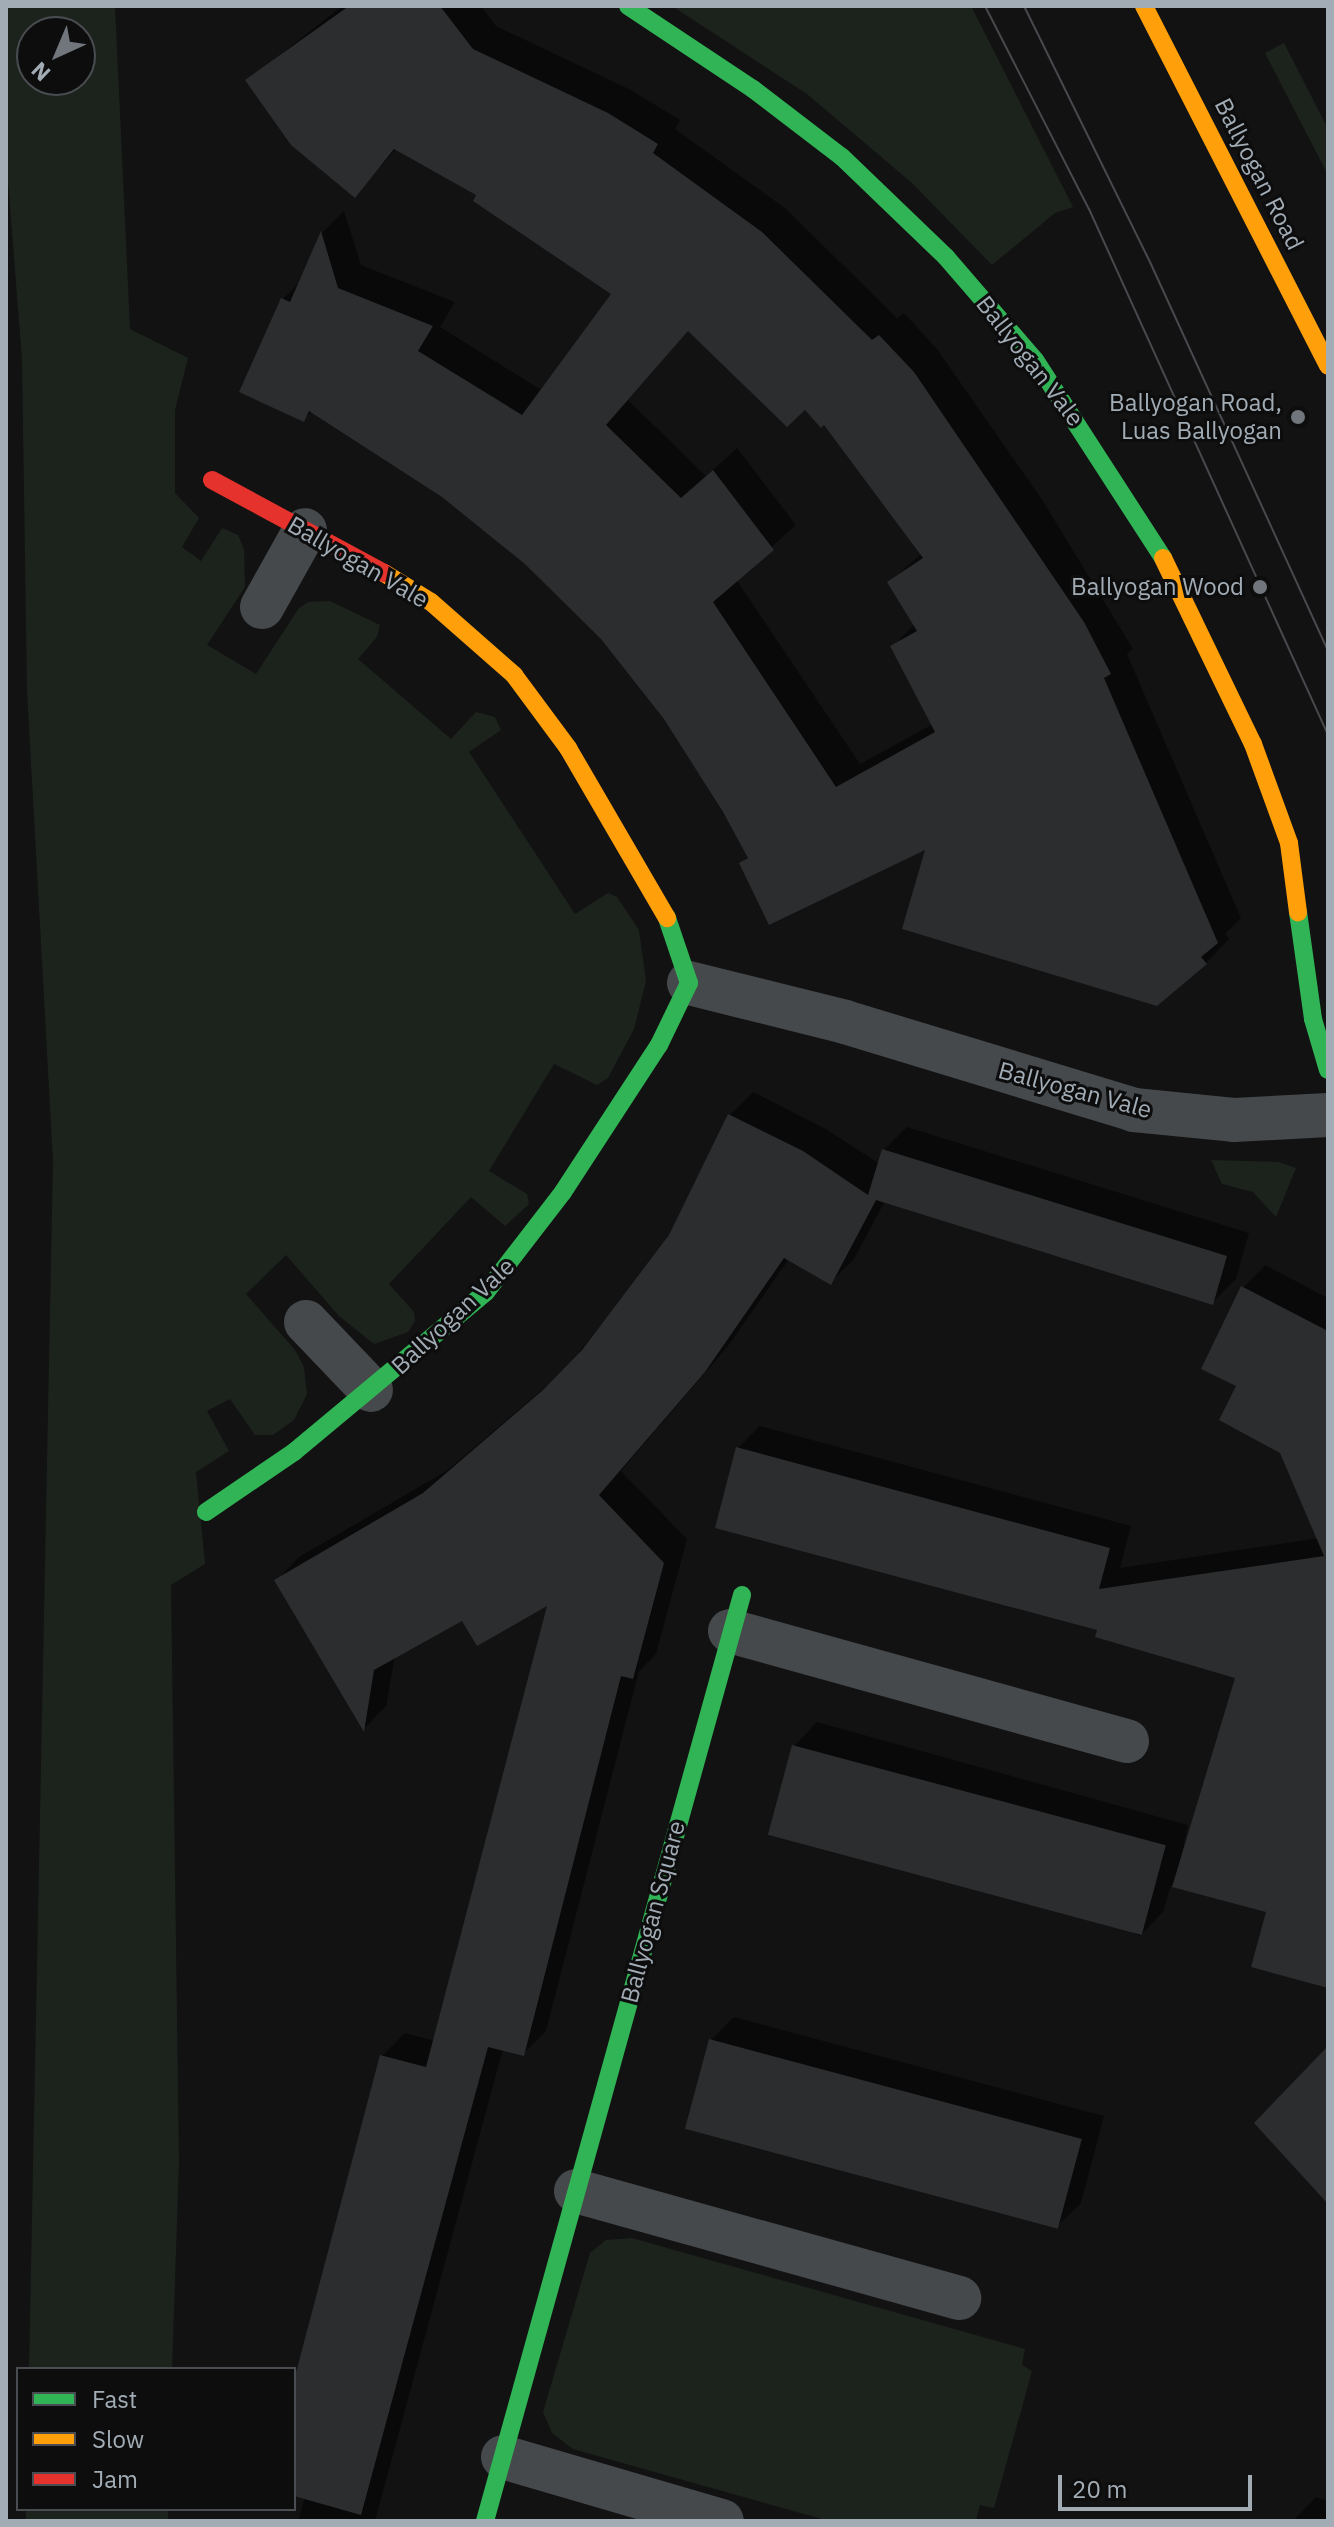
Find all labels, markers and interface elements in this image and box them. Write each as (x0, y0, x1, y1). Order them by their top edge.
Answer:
north arrow (16, 16, 96, 96)
text: N (25, 56, 56, 88)
street label: Ballyogan Road (1208, 93, 1310, 255)
street label: Ballyogan Vale (970, 290, 1090, 432)
place label: Ballyogan Road, Luas Ballyogan (1109, 389, 1282, 445)
marker: Ballyogan Road, Luas Ballyogan (1289, 408, 1307, 426)
street label: Ballyogan Vale (283, 510, 433, 614)
place label: Ballyogan Wood (1071, 573, 1244, 601)
marker: Ballyogan Wood (1251, 578, 1269, 596)
street label: Ballyogan Vale (995, 1056, 1155, 1124)
street label: Ballyogan Vale (386, 1252, 520, 1380)
street label: Ballyogan Square (615, 1818, 691, 2006)
legend (16, 2367, 296, 2511)
text: Fast (92, 2383, 137, 2415)
text: Slow (92, 2423, 144, 2455)
scale bar (1062, 2459, 1256, 2509)
text: Jam (92, 2463, 138, 2495)
text: 20 m (1072, 2473, 1127, 2505)

